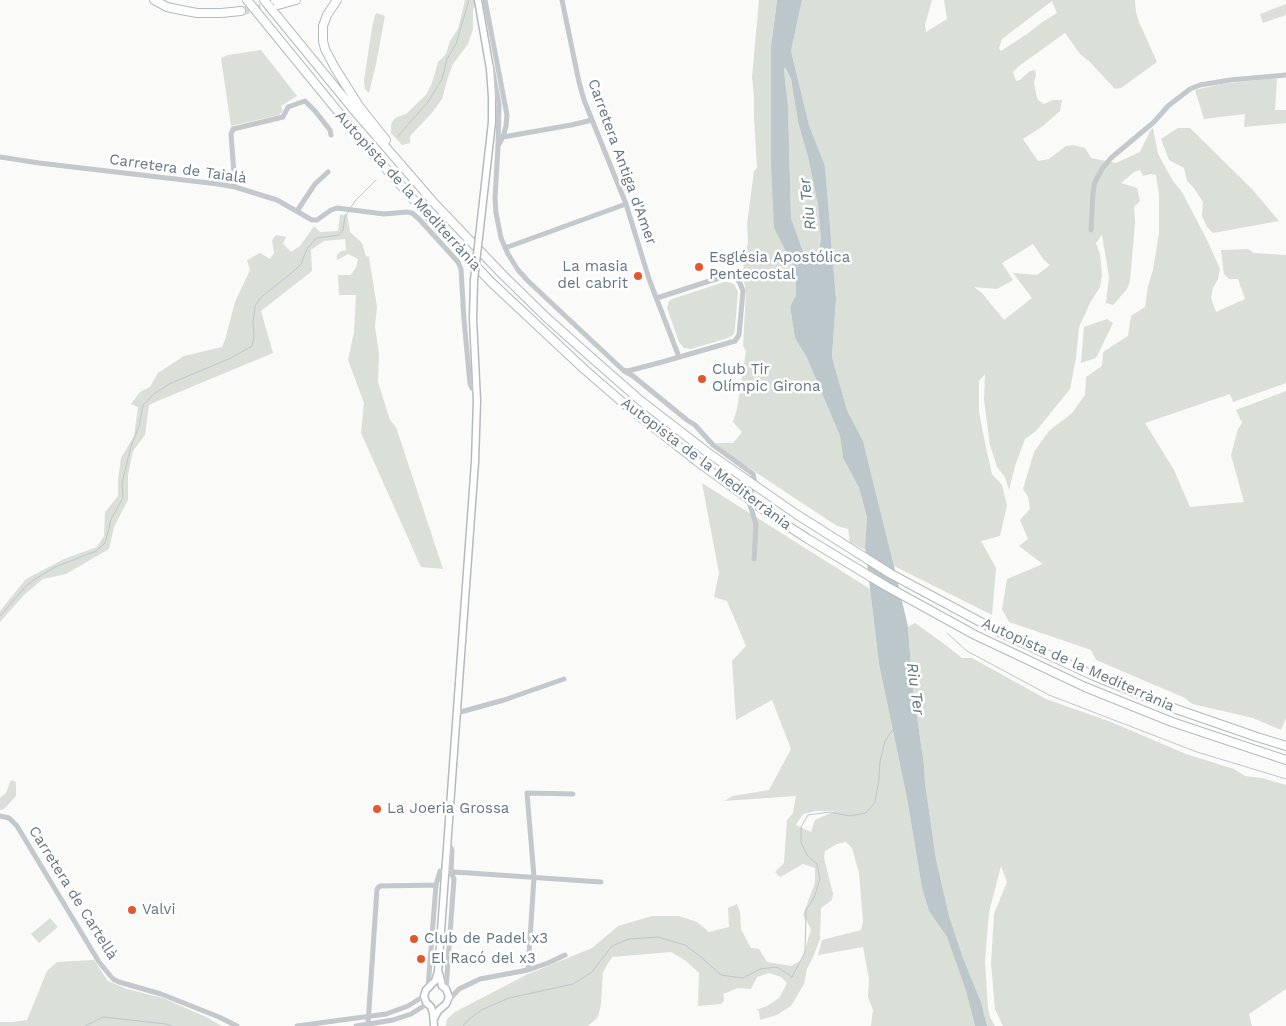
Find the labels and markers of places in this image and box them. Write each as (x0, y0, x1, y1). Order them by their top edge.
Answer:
place label: Església Apostólica Pentecostal (709, 249, 850, 284)
place label: La masia del cabrit (558, 258, 628, 293)
marker: Església Apostólica Pentecostal (693, 261, 705, 273)
marker: La masia del cabrit (632, 270, 644, 282)
place label: Club Tir Olímpic Girona (712, 361, 821, 396)
marker: Club Tir Olímpic Girona (696, 373, 708, 385)
place label: La Joeria Grossa (387, 800, 509, 818)
marker: La Joeria Grossa (371, 803, 383, 815)
place label: Valvi (142, 901, 175, 919)
marker: Valvi (126, 904, 138, 916)
place label: Club de Padel x3 (424, 930, 548, 948)
marker: Club de Padel x3 (408, 933, 420, 945)
place label: El Racó del x3 (431, 950, 536, 968)
marker: El Racó del x3 (415, 953, 427, 965)

